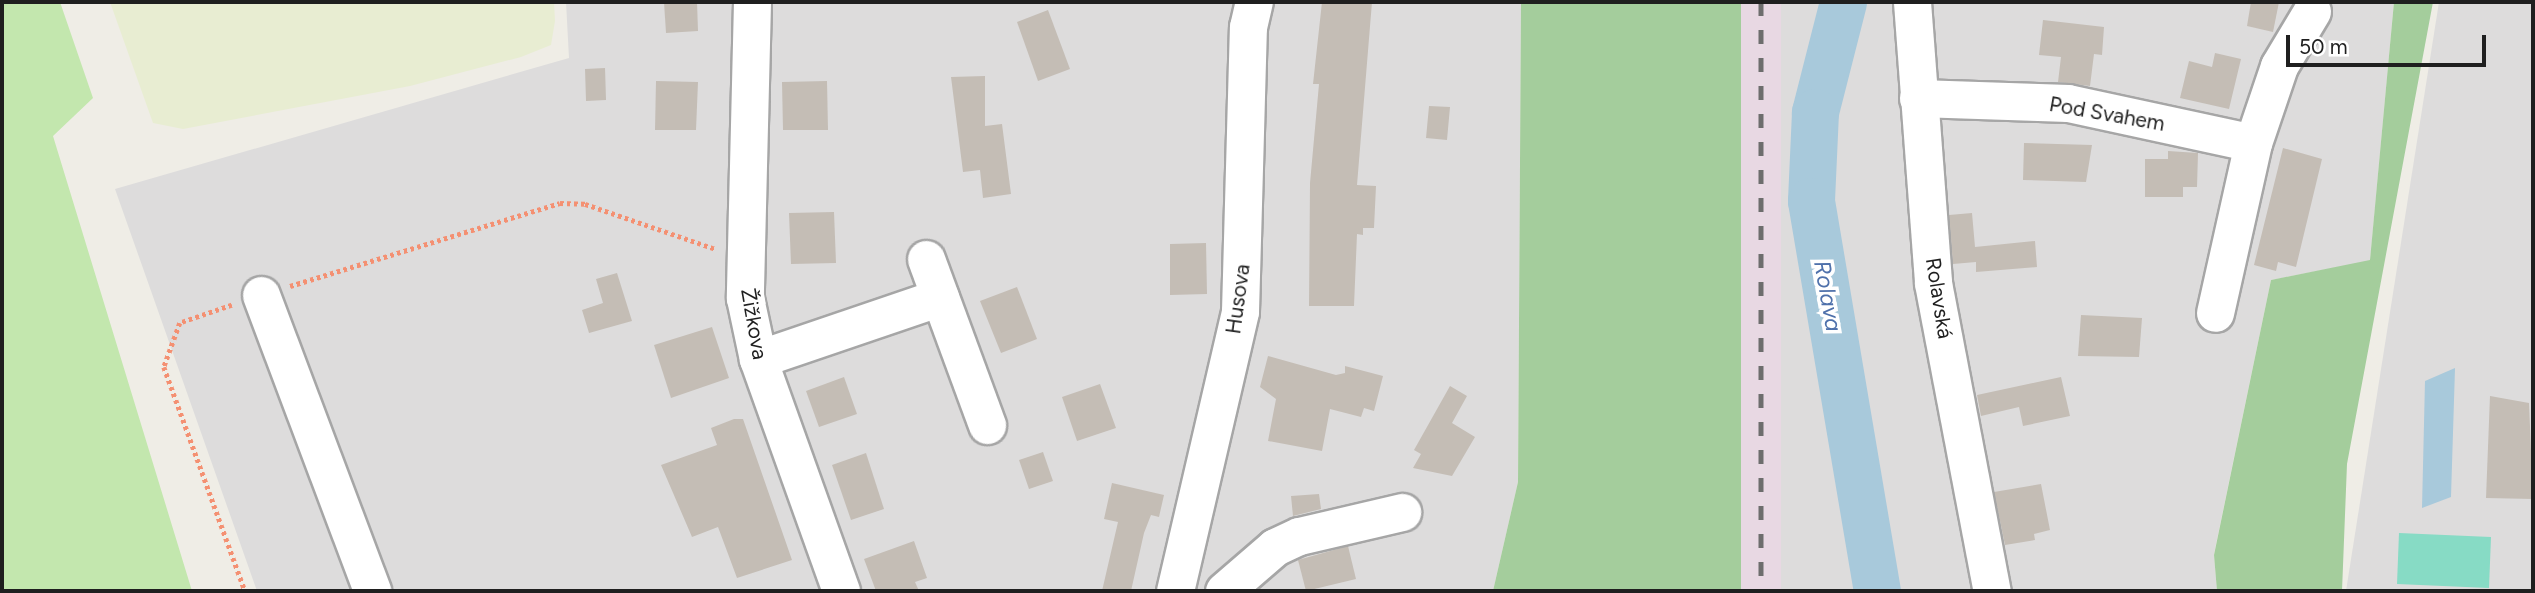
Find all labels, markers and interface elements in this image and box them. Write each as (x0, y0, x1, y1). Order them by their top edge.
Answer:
scale bar (2290, 21, 2490, 65)
text: 50 m (2299, 34, 2348, 59)
street label: Pod Svahem (2047, 91, 2167, 137)
street label: Rolavská (1920, 256, 1958, 340)
water label: Rolava (1808, 258, 1848, 334)
street label: Husova (1221, 262, 1255, 336)
street label: Žižkova (735, 286, 773, 362)

